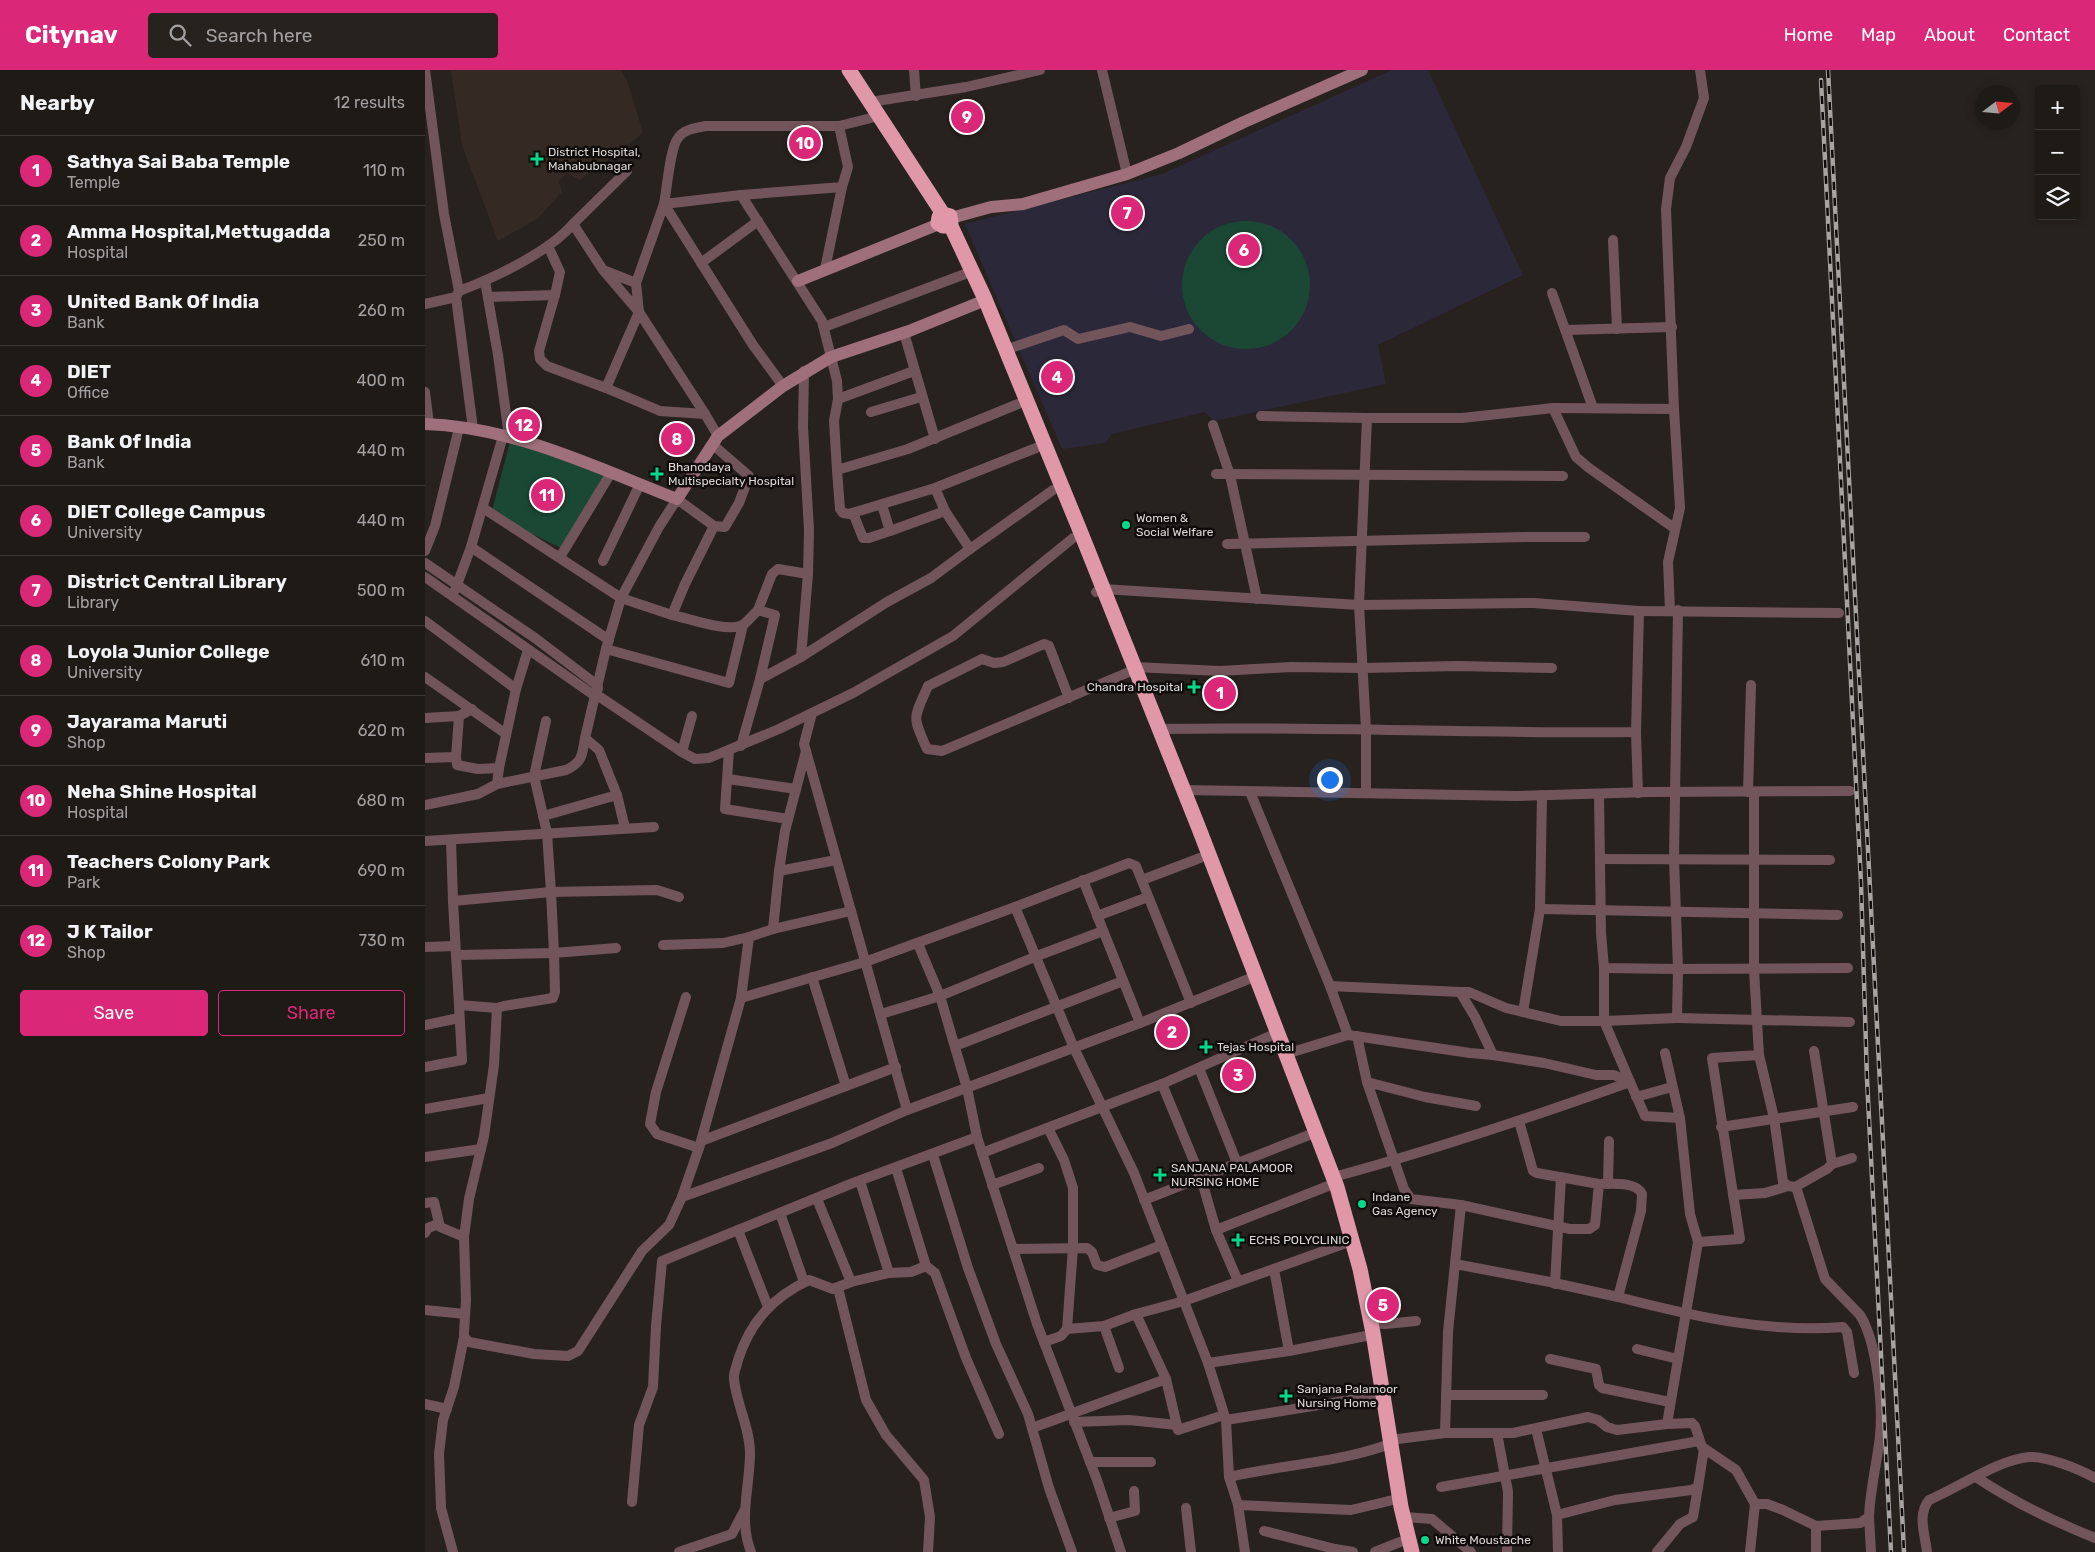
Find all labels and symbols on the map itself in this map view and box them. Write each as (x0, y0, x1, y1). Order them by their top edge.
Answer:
north arrow (1975, 85, 2020, 130)
pin: 9 (951, 98, 983, 136)
pin: 10 (789, 124, 821, 162)
place label: District Hospital, Mahabubnagar (548, 145, 641, 173)
marker: District Hospital, Mahabubnagar (530, 152, 544, 166)
pin: 7 (1111, 194, 1143, 232)
pin: 6 (1228, 231, 1260, 269)
pin: 4 (1041, 358, 1073, 396)
pin: 12 (508, 406, 540, 444)
pin: 8 (661, 420, 693, 458)
place label: Bhanodaya Multispecialty Hospital (668, 460, 794, 488)
marker: Bhanodaya Multispecialty Hospital (650, 467, 664, 481)
pin: 11 (531, 476, 563, 514)
place label: Women & Social Welfare (1136, 511, 1214, 539)
marker: Women & Social Welfare (1120, 519, 1132, 531)
pin: 1 (1204, 674, 1236, 712)
place label: Chandra Hospital (1087, 680, 1183, 694)
marker: Chandra Hospital (1187, 680, 1201, 694)
your location (1317, 767, 1343, 793)
pin: 2 (1156, 1013, 1188, 1051)
marker: Tejas Hospital (1199, 1040, 1213, 1054)
place label: Tejas Hospital (1217, 1040, 1294, 1054)
pin: 3 (1222, 1056, 1254, 1094)
place label: SANJANA PALAMOOR NURSING HOME (1171, 1161, 1293, 1189)
marker: SANJANA PALAMOOR NURSING HOME (1153, 1168, 1167, 1182)
place label: Indane Gas Agency (1372, 1190, 1438, 1218)
marker: Indane Gas Agency (1356, 1198, 1368, 1210)
marker: ECHS POLYCLINIC (1231, 1233, 1245, 1247)
place label: ECHS POLYCLINIC (1249, 1233, 1350, 1247)
pin: 5 (1367, 1286, 1399, 1324)
place label: Sanjana Palamoor Nursing Home (1297, 1382, 1398, 1410)
marker: Sanjana Palamoor Nursing Home (1279, 1389, 1293, 1403)
place label: White Moustache (1435, 1533, 1531, 1547)
marker: White Moustache (1419, 1534, 1431, 1546)

